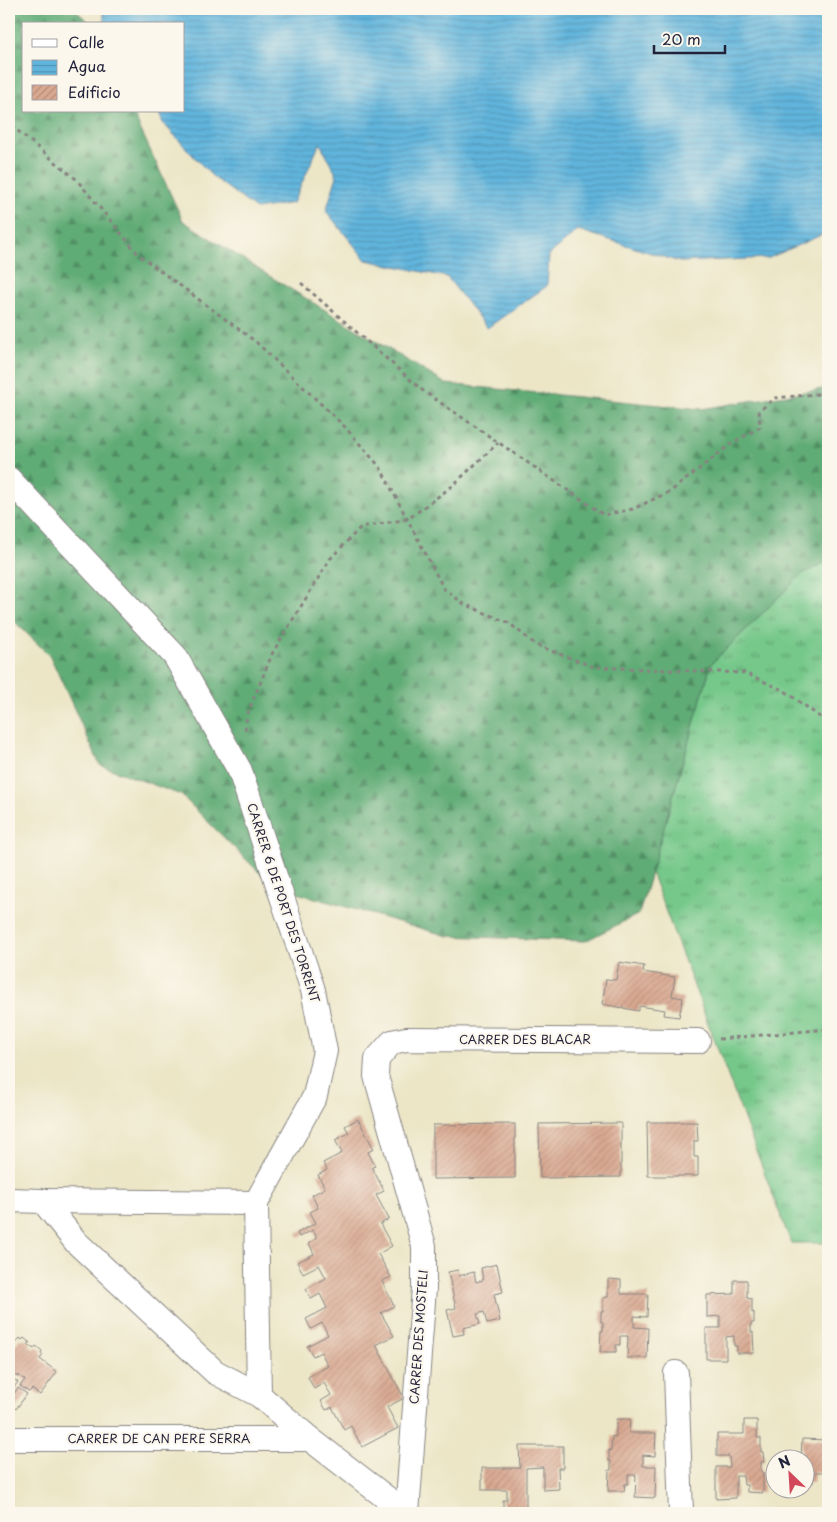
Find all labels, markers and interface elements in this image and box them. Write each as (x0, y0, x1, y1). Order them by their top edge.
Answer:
legend (22, 22, 185, 112)
scale bar (654, 22, 726, 54)
text: 20 m (662, 27, 701, 50)
text: Calle (68, 30, 105, 53)
text: Agua (68, 54, 106, 77)
text: Edificio (68, 80, 121, 103)
street label: CARRER 6 DE PORT DES TORRENT (243, 800, 325, 1005)
street label: CARRER DES BLACAR (459, 1030, 591, 1048)
street label: CARRER DES MOSTELI (404, 1269, 432, 1405)
street label: CARRER DE CAN PERE SERRA (67, 1429, 251, 1447)
north arrow (764, 1450, 814, 1500)
text: N (775, 1450, 794, 1474)

